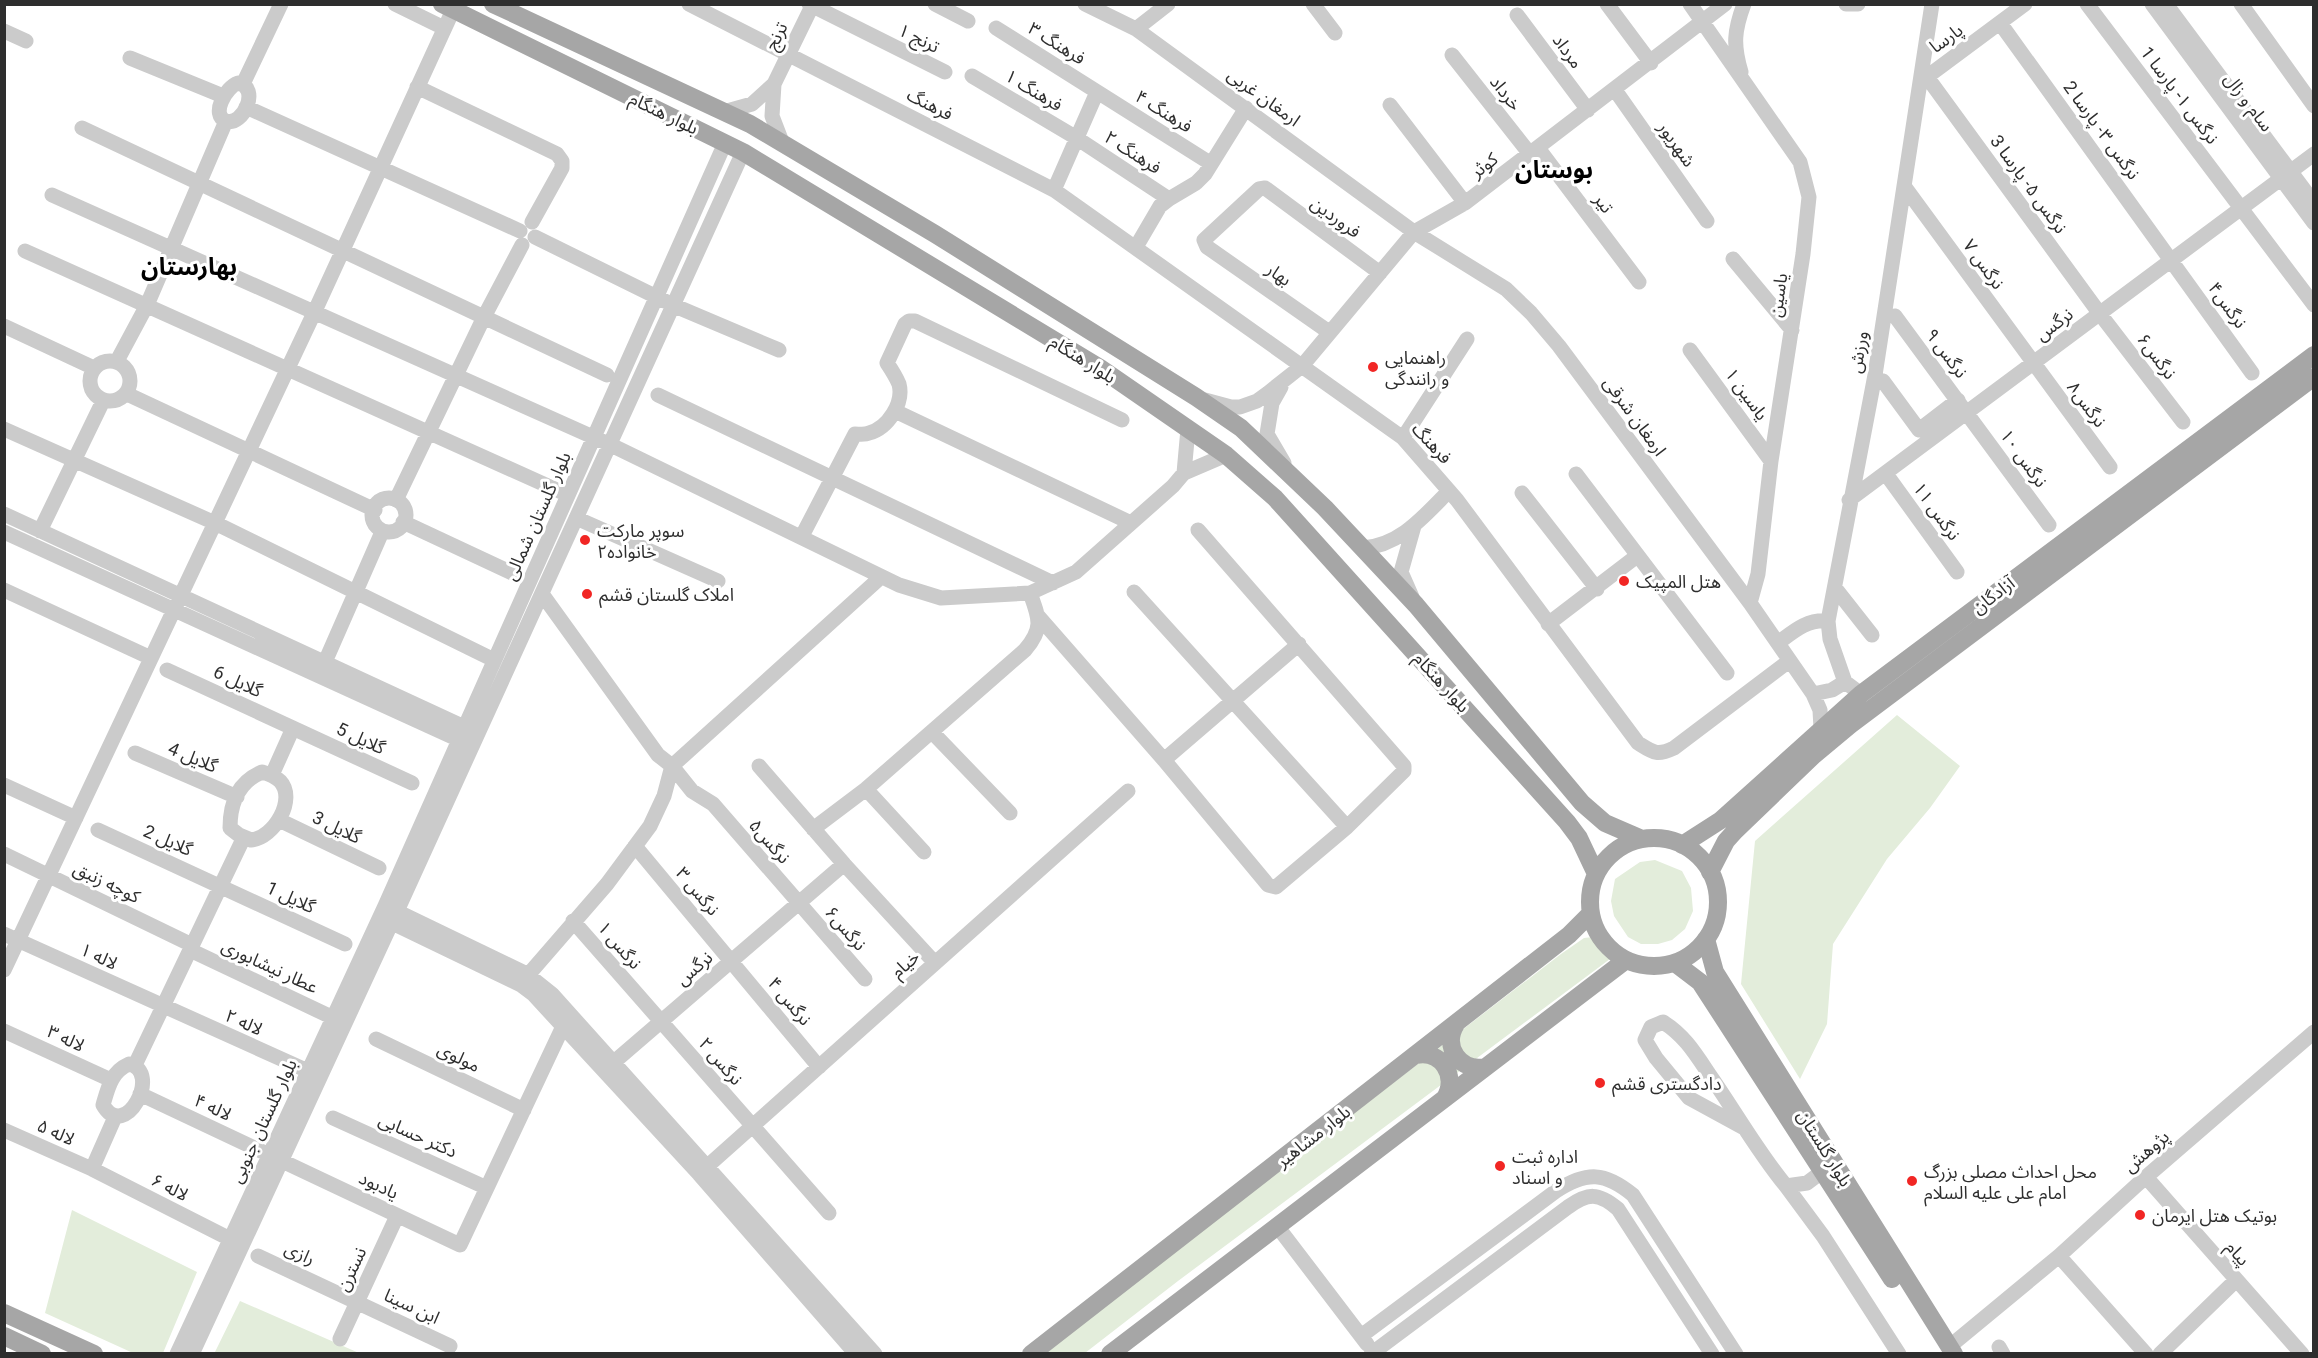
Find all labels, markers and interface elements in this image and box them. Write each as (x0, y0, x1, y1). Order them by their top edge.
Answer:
street label: فرهنگ ۳ (1024, 17, 1089, 70)
street label: ترنج (760, 19, 794, 55)
street label: ترنج ۱ (894, 19, 943, 60)
street label: پارسا (1925, 19, 1967, 58)
street label: مرداد (1548, 30, 1588, 73)
street label: نرگس ۱- پارسا 1 (2136, 42, 2223, 148)
street label: ارمغان غربی (1223, 64, 1304, 131)
street label: فرهنگ ۱ (1001, 65, 1067, 116)
street label: سام و زال (2217, 69, 2278, 138)
street label: خرداد (1485, 71, 1526, 115)
street label: نرگس ۳- پارسا 2 (2058, 77, 2145, 184)
street label: فرهنگ (903, 84, 956, 125)
street label: فرهنگ ۴ (1131, 85, 1196, 138)
street label: بلوار هنگام (625, 87, 702, 142)
street label: شهریور (1653, 117, 1700, 171)
street label: فرهنگ ۲ (1100, 126, 1165, 179)
street label: نرگس ۵- پارسا 3 (1985, 131, 2072, 238)
street label: کوثر (1466, 148, 1503, 183)
district label: بوستان (1515, 156, 1593, 184)
street label: تیر (1588, 188, 1618, 218)
street label: فروردین (1306, 192, 1365, 243)
street label: نرگس ۷ (1958, 235, 2009, 294)
district label: بهارستان (141, 253, 237, 281)
street label: بهار (1261, 257, 1296, 291)
street label: یاسین (1764, 271, 1792, 319)
street label: نرگس۴ (2203, 278, 2252, 333)
street label: نرگس (2031, 303, 2077, 346)
street label: نرگس ۹ (1921, 324, 1972, 382)
street label: ورزش (1844, 329, 1873, 375)
street label: نرگس۶ (2132, 329, 2181, 384)
street label: بلوار هنگام (1044, 331, 1120, 391)
place label: راهنمایی و رانندگی (1385, 347, 1449, 390)
marker: راهنمایی و رانندگی (1366, 360, 1380, 374)
street label: یاسین ۱ (1720, 364, 1773, 425)
street label: ارمغان شرقی (1598, 372, 1671, 460)
street label: نرگس۸ (2062, 377, 2111, 432)
street label: فرهنگ (1407, 418, 1456, 469)
street label: نرگس ۱۰ (1995, 425, 2052, 492)
street label: بلوار گلستان شمالی (499, 448, 576, 584)
street label: نرگس ۱۱ (1908, 478, 1965, 545)
place label: سوپر ماركت خانواده٢ (597, 520, 684, 563)
marker: سوپر ماركت خانواده٢ (578, 533, 592, 547)
place label: هتل المپیک (1636, 571, 1721, 593)
street label: آزادگان (1967, 572, 2020, 619)
marker: هتل المپیک (1617, 574, 1631, 588)
place label: املاک گلستان قشم (599, 584, 734, 608)
marker: املاک گلستان قشم (580, 587, 594, 601)
street label: بلوار هنگام (1407, 648, 1474, 719)
street label: گلایل 6 (210, 661, 266, 703)
street label: گلایل 5 (333, 718, 389, 760)
street label: گلایل 4 (165, 737, 221, 778)
street label: گلایل 3 (309, 806, 365, 849)
street label: نرگس۵ (744, 815, 795, 868)
street label: گلایل 2 (140, 820, 196, 861)
street label: کوچه زنبق (70, 857, 144, 908)
street label: نرگس ۳ (671, 863, 724, 920)
street label: گلایل 1 (263, 877, 319, 919)
street label: نرگس۶ (820, 902, 871, 955)
street label: نرگس ۱ (593, 917, 646, 974)
street label: عطار نیشابوری (218, 935, 322, 998)
street label: لاله ۱ (77, 938, 121, 974)
street label: نرگس (671, 946, 717, 990)
street label: خیام (886, 946, 926, 985)
street label: نرگس ۴ (763, 973, 816, 1030)
street label: لاله ۲ (222, 1005, 266, 1039)
street label: لاله ۳ (44, 1020, 88, 1056)
street label: نرگس ۲ (694, 1033, 747, 1090)
street label: مولوی (434, 1038, 484, 1077)
street label: بلوار گلستان جنوبی (225, 1056, 302, 1187)
place label: دادگستری قشم (1612, 1073, 1722, 1097)
marker: دادگستری قشم (1593, 1076, 1607, 1090)
street label: لاله ۴ (191, 1089, 235, 1125)
street label: بلوار مشاهیر (1271, 1101, 1355, 1173)
street label: بلوار گلستان (1792, 1106, 1857, 1191)
street label: دکتر حسابی (375, 1108, 460, 1162)
street label: لاله ۵ (34, 1115, 78, 1149)
street label: پژوهش (2119, 1125, 2174, 1177)
place label: اداره ثبت و اسناد (1512, 1146, 1578, 1188)
marker: اداره ثبت و اسناد (1493, 1159, 1507, 1173)
place label: محل احداث مصلی بزرگ امام علی علیه السلام (1924, 1161, 2097, 1207)
street label: یادبود (355, 1167, 402, 1204)
street label: لاله ۶ (148, 1169, 192, 1205)
marker: محل احداث مصلی بزرگ امام علی علیه السلام (1905, 1174, 1919, 1188)
place label: بوتیک هتل ایرمان (2152, 1205, 2277, 1227)
marker: بوتیک هتل ایرمان (2133, 1208, 2147, 1222)
street label: پیام (2219, 1236, 2255, 1272)
street label: رازی (281, 1237, 318, 1270)
street label: نسترن (332, 1244, 371, 1295)
street label: ابن سینا (380, 1284, 443, 1329)

